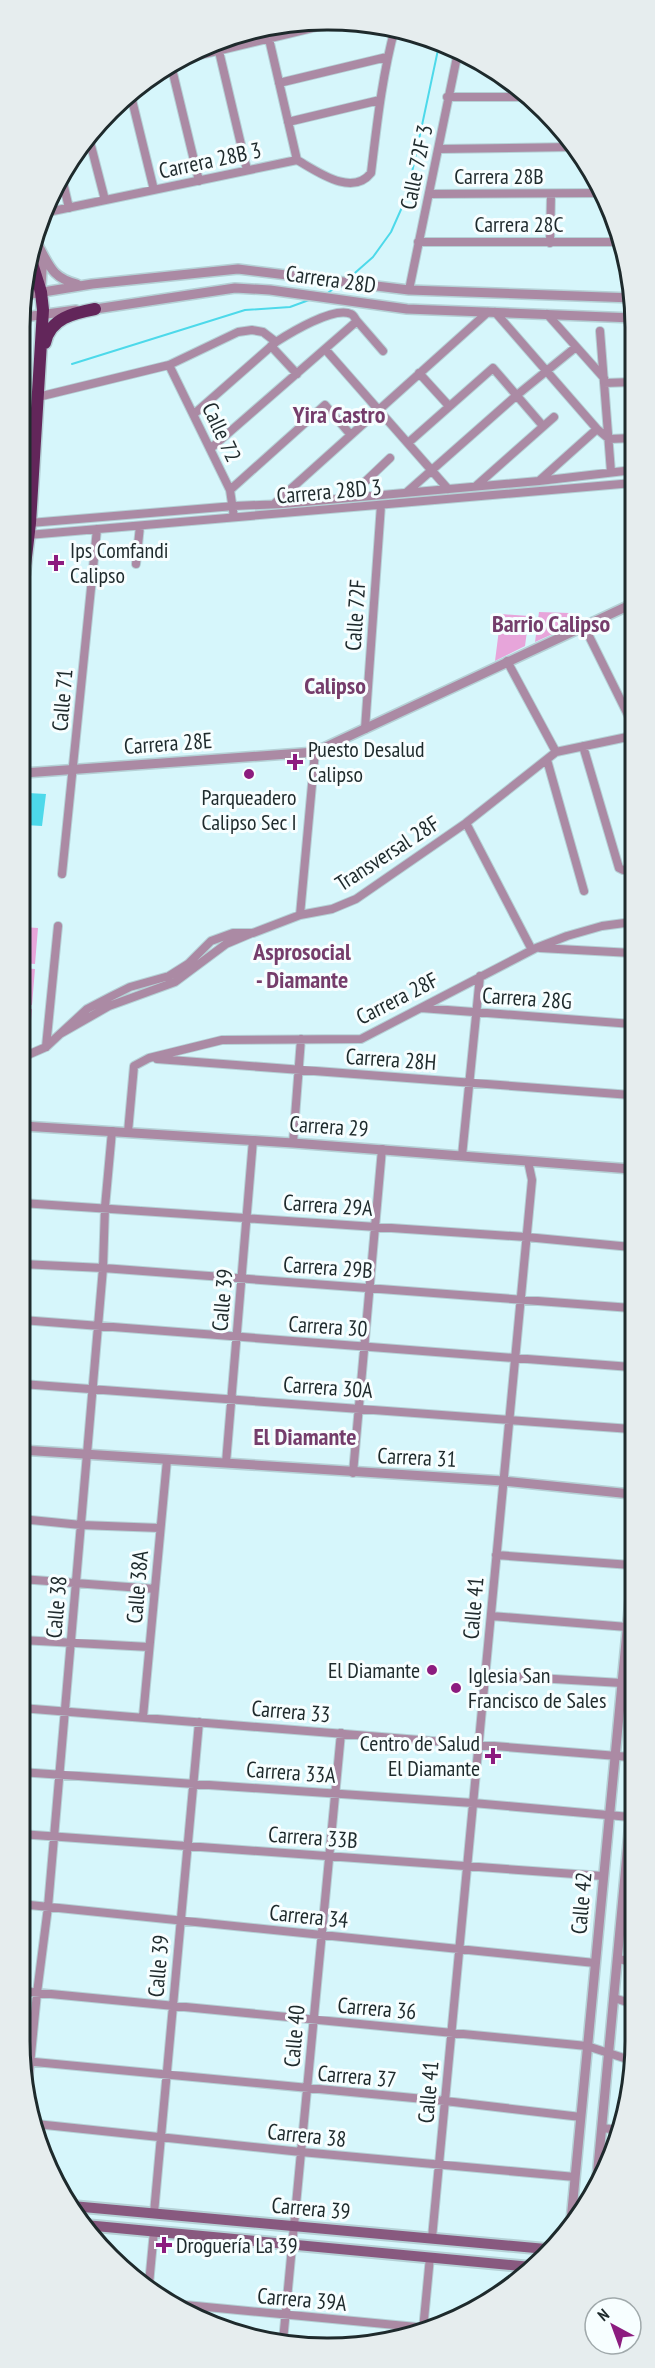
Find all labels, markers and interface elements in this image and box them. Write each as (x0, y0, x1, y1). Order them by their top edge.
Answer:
street label: Calle 72F 3 (393, 122, 439, 212)
street label: Carrera 28B 3 (156, 135, 264, 185)
street label: Carrera 28B (454, 162, 544, 190)
street label: Carrera 28C (474, 210, 564, 238)
street label: Carrera 28D (284, 259, 378, 299)
street label: Calle 72 (196, 398, 248, 466)
district label: Yira Castro (292, 399, 386, 430)
street label: Carrera 28D 3 (275, 472, 383, 510)
place label: Ips Comfandi Calipso (70, 536, 169, 589)
marker: Ips Comfandi Calipso (47, 554, 65, 572)
street label: Calle 72F (339, 578, 371, 652)
district label: Barrio Calipso (492, 608, 610, 639)
street label: Calle 71 (45, 668, 79, 732)
district label: Calipso (304, 670, 366, 701)
street label: Carrera 28E (123, 726, 213, 760)
place label: Puesto Desalud Calipso (308, 735, 425, 788)
marker: Puesto Desalud Calipso (286, 753, 304, 771)
marker: Parqueadero Calipso Sec I (242, 767, 256, 781)
place label: Parqueadero Calipso Sec I (201, 783, 297, 836)
street label: Transversal 28F (330, 809, 444, 897)
district label: Asprosocial - Diamante (252, 936, 351, 995)
street label: Carrera 28F (351, 966, 443, 1030)
street label: Carrera 28G (481, 981, 573, 1015)
street label: Carrera 28H (345, 1042, 437, 1076)
street label: Carrera 29 (289, 1109, 369, 1143)
street label: Carrera 29A (282, 1188, 374, 1222)
street label: Carrera 29B (282, 1250, 374, 1284)
street label: Calle 39 (205, 1268, 239, 1332)
street label: Carrera 30 (288, 1309, 368, 1343)
street label: Carrera 30A (282, 1370, 374, 1404)
district label: El Diamante (253, 1421, 357, 1452)
street label: Carrera 31 (377, 1441, 457, 1473)
street label: Calle 38A (120, 1549, 154, 1624)
street label: Calle 38 (39, 1575, 73, 1639)
street label: Calle 41 (456, 1576, 490, 1640)
place label: El Diamante (328, 1656, 420, 1684)
place label: Iglesia San Francisco de Sales (468, 1661, 606, 1714)
marker: El Diamante (425, 1663, 439, 1677)
marker: Iglesia San Francisco de Sales (449, 1681, 463, 1695)
street label: Carrera 33 (250, 1694, 332, 1728)
place label: Centro de Salud El Diamante (360, 1729, 480, 1782)
marker: Centro de Salud El Diamante (484, 1747, 502, 1765)
street label: Carrera 33A (245, 1755, 337, 1789)
street label: Carrera 33B (267, 1820, 359, 1854)
street label: Calle 42 (564, 1871, 598, 1935)
street label: Carrera 34 (268, 1898, 350, 1934)
street label: Calle 39 (141, 1934, 175, 1998)
street label: Carrera 36 (336, 1991, 418, 2025)
street label: Calle 40 (277, 2004, 311, 2068)
street label: Carrera 37 (316, 2059, 398, 2093)
street label: Calle 41 (411, 2060, 445, 2124)
street label: Carrera 38 (266, 2117, 348, 2153)
street label: Carrera 39 (270, 2191, 352, 2225)
place label: Droguería La 39 (176, 2231, 298, 2259)
marker: Droguería La 39 (157, 2238, 171, 2252)
street label: Carrera 39A (256, 2281, 348, 2317)
north arrow (583, 2296, 643, 2356)
text: N (593, 2304, 613, 2325)

